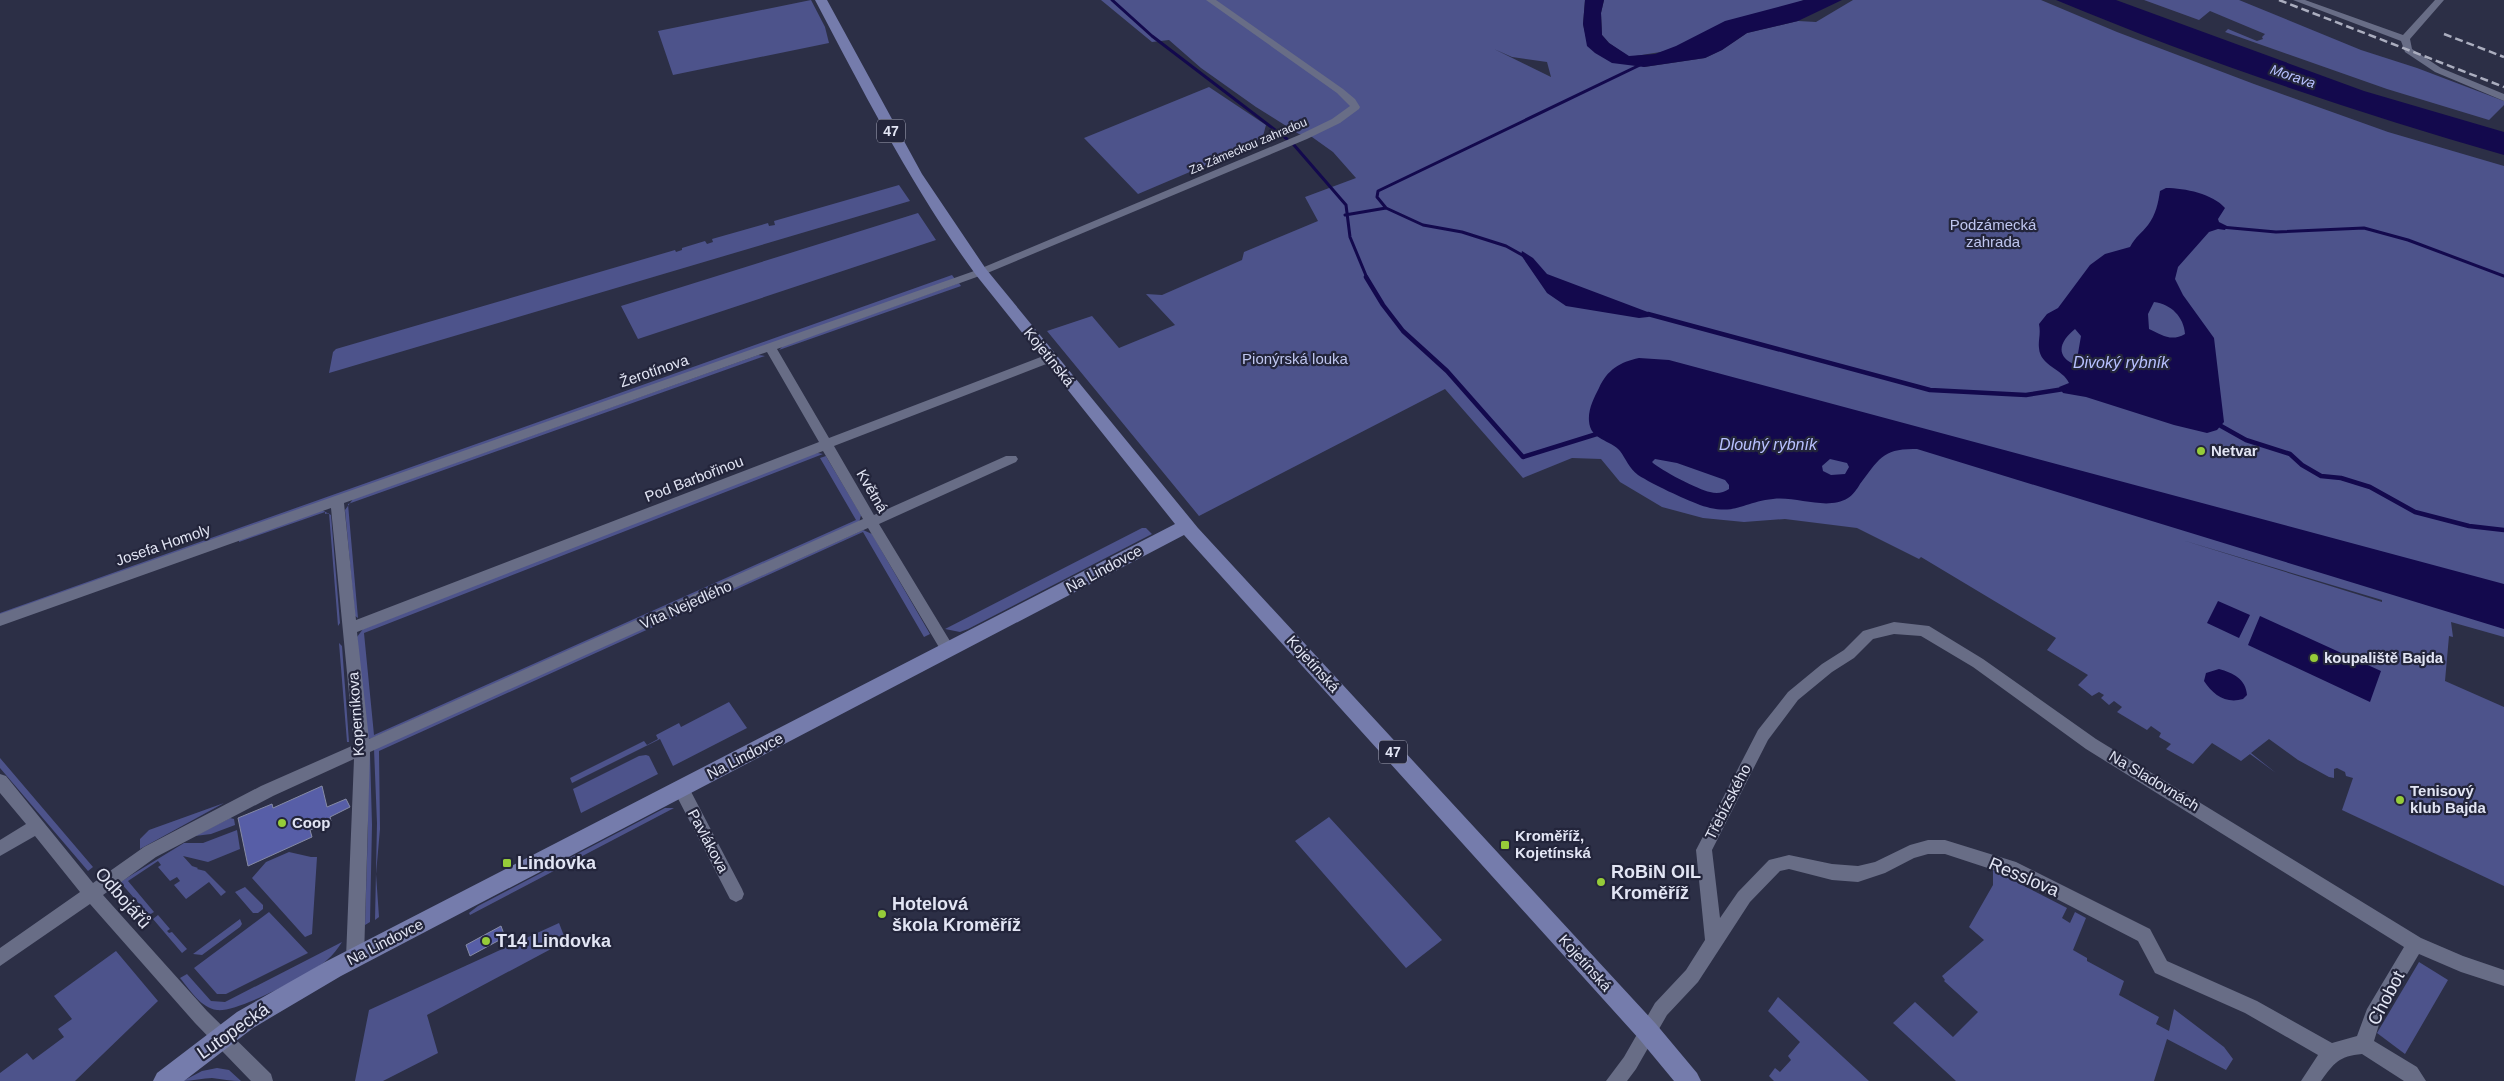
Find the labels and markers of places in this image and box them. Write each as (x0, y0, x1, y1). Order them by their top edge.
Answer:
place label: Netvar (2211, 442, 2258, 459)
marker: Netvar (2195, 445, 2207, 457)
place label: koupaliště Bajda (2324, 649, 2444, 666)
marker: koupaliště Bajda (2308, 652, 2320, 664)
place label: Tenisový klub Bajda (2410, 782, 2487, 816)
marker: Tenisový klub Bajda (2394, 794, 2406, 806)
place label: Coop (292, 814, 330, 831)
marker: Coop (276, 817, 288, 829)
place label: Kroměříž, Kojetínská (1515, 827, 1592, 861)
marker: Kroměříž, Kojetínská (1499, 839, 1511, 851)
place label: Lindovka (517, 853, 597, 873)
marker: Lindovka (501, 857, 513, 869)
place label: RoBiN OIL Kroměříž (1611, 862, 1701, 903)
marker: RoBiN OIL Kroměříž (1595, 876, 1607, 888)
place label: Hotelová škola Kroměříž (892, 894, 1021, 935)
marker: Hotelová škola Kroměříž (876, 908, 888, 920)
place label: T14 Lindovka (496, 931, 612, 951)
marker: T14 Lindovka (480, 935, 492, 947)

